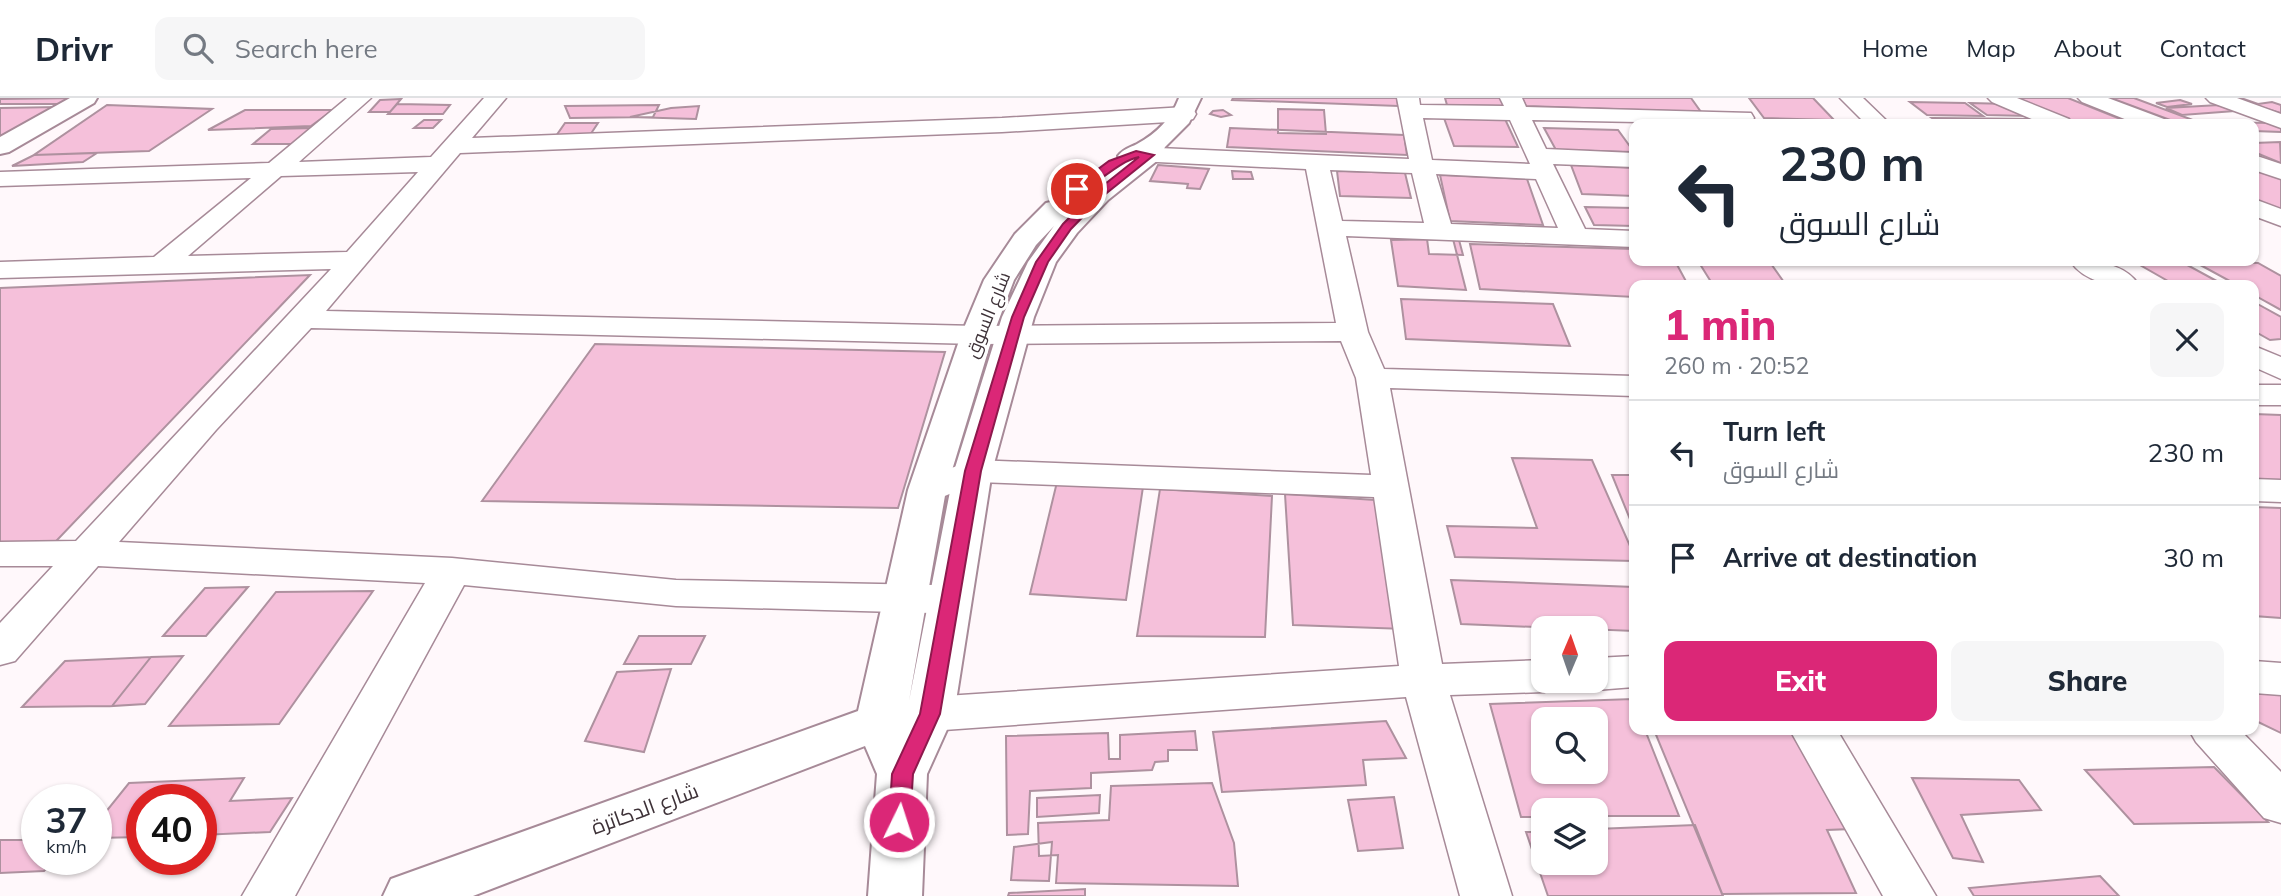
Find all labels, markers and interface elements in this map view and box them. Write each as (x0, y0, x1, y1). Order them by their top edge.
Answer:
search box (155, 17, 645, 80)
text: Drivr (35, 28, 113, 69)
icon: search (179, 29, 217, 67)
text: Search here (235, 32, 378, 65)
text: Home (1862, 33, 1928, 63)
text: Map (1966, 33, 2016, 63)
text: About (2054, 33, 2122, 63)
text: Contact (2160, 33, 2246, 63)
text: 230 m (1779, 132, 1925, 193)
icon: left (1664, 147, 1755, 238)
pin (1047, 159, 1107, 219)
icon: arrive (1058, 170, 1096, 208)
text: شارع السوق (1779, 203, 1940, 243)
street label: شارع السوق (960, 268, 1016, 362)
text: 1 min (1664, 298, 1777, 351)
button: close (2150, 303, 2224, 377)
text: 260 m · 20:52 (1664, 351, 1809, 380)
text: Turn left (1723, 415, 1825, 448)
icon: left (1664, 434, 1702, 472)
text: 230 m (2148, 436, 2224, 469)
text: شارع السوق (1723, 455, 1839, 484)
icon: arrive (1664, 539, 1702, 577)
text: Arrive at destination (1723, 541, 1978, 574)
text: 30 m (2163, 541, 2224, 574)
north arrow (1531, 616, 1608, 693)
map controls (1531, 616, 1608, 875)
button: Exit (1664, 641, 1937, 721)
button: Share (1951, 641, 2224, 721)
button: search (1531, 707, 1608, 784)
street label: شارع الدكاترة (587, 777, 703, 841)
speed limit sign: 40 (126, 784, 217, 875)
position arrow (862, 785, 936, 859)
text: 37 (45, 798, 88, 842)
button: layers (1531, 798, 1608, 875)
text: km/h (46, 835, 87, 858)

